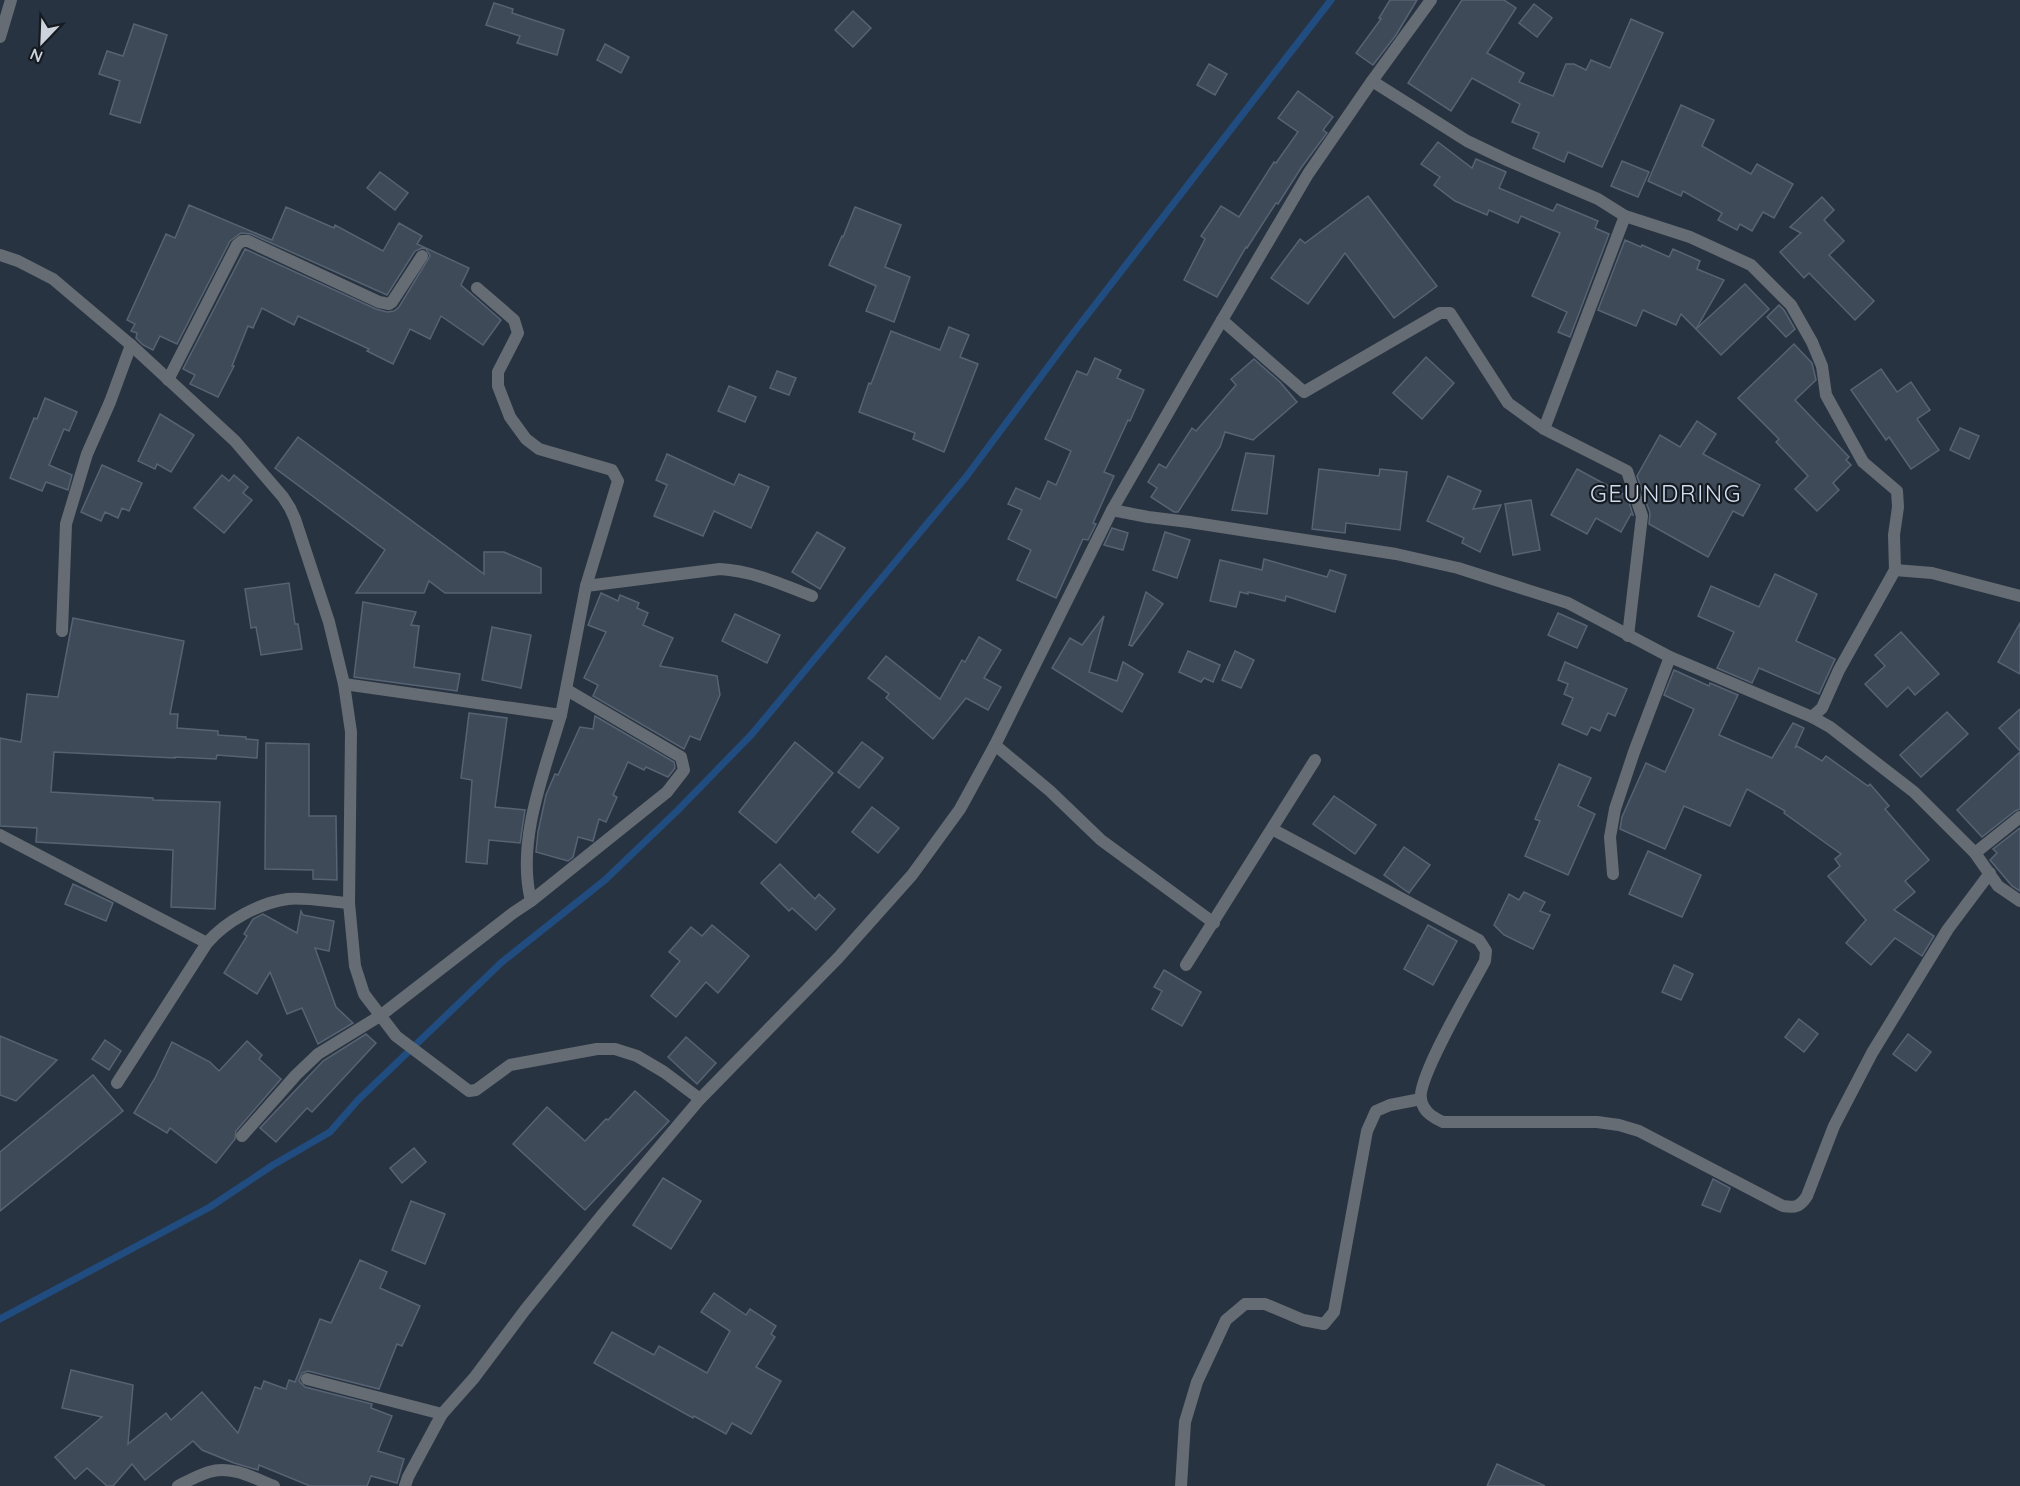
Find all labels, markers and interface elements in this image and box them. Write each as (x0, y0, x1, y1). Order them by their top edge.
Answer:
north arrow (12, 12, 72, 72)
text: N (27, 44, 45, 67)
district label: GEUNDRING (1590, 478, 1742, 508)

